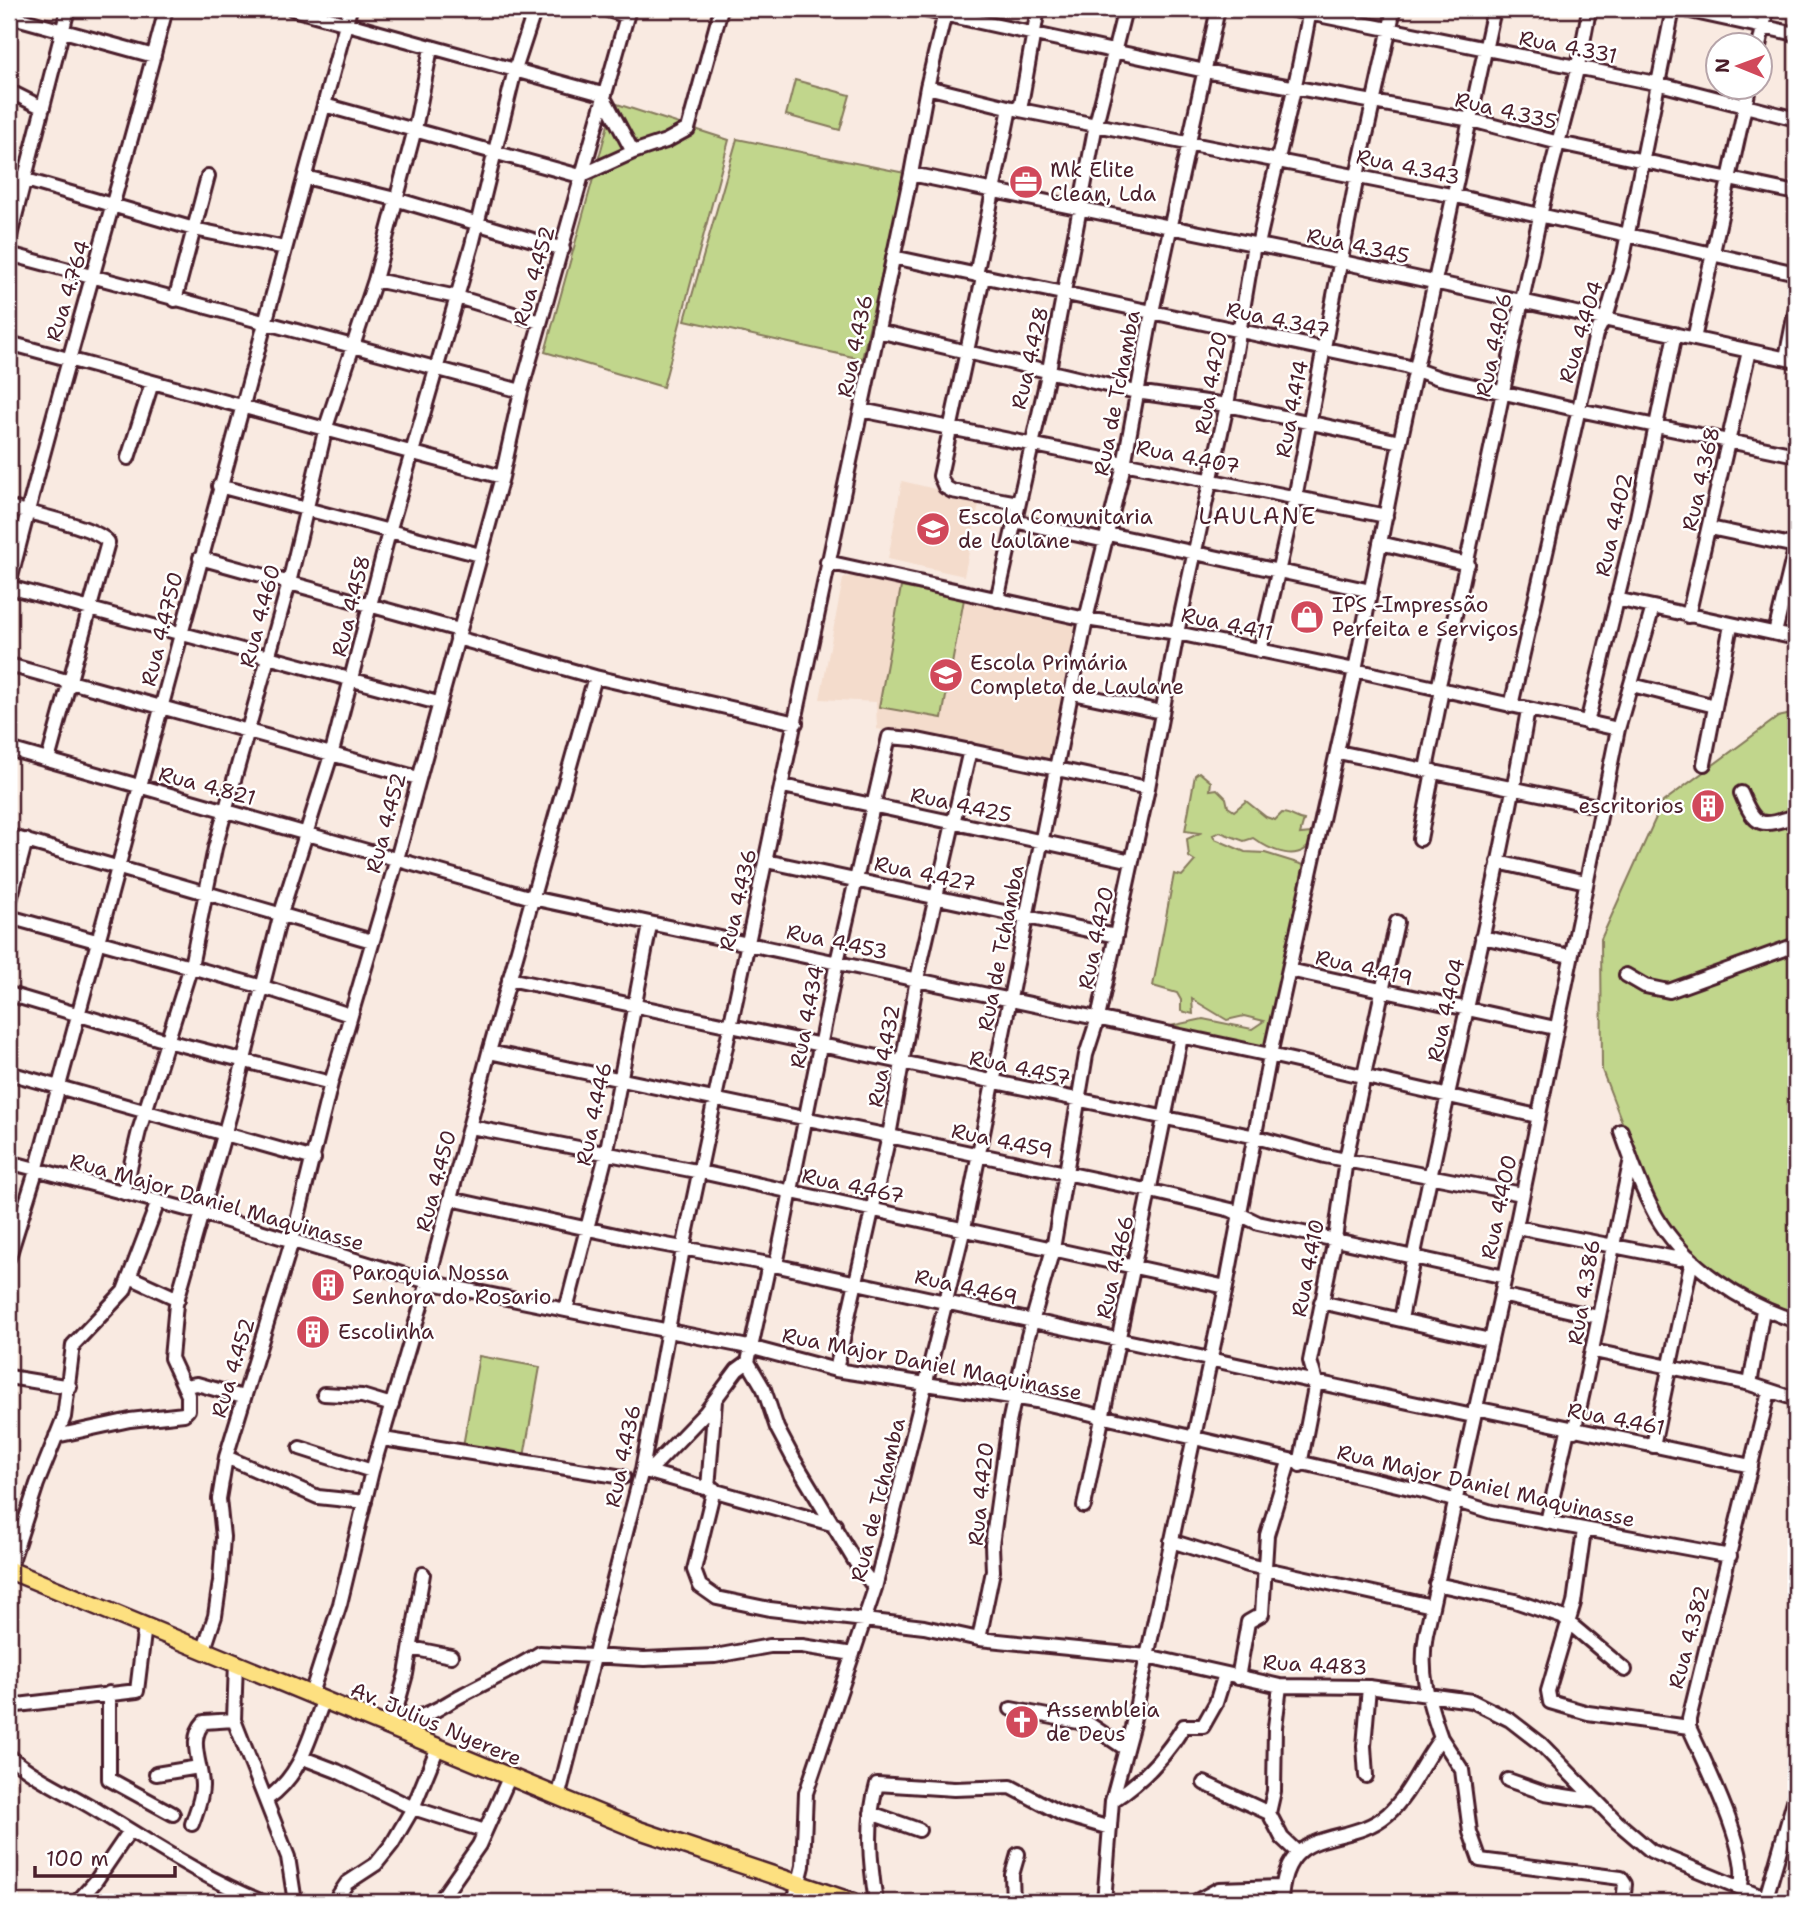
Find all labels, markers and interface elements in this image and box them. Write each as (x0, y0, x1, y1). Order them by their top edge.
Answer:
street label: Rua 4.331 (1517, 24, 1619, 70)
north arrow (1703, 32, 1773, 102)
text: N (1710, 58, 1735, 73)
street label: Rua 4.335 (1452, 86, 1560, 136)
street label: Rua 4.343 (1353, 142, 1463, 192)
place label: Mk Elite Clean, Lda (1050, 156, 1156, 208)
office icon: Mk Elite Clean, Lda (1007, 163, 1045, 201)
street label: Rua 4.345 (1304, 221, 1412, 271)
street label: Rua 4.452 (506, 223, 562, 329)
street label: Rua 4.764 (39, 237, 97, 345)
street label: Rua 4.404 (1552, 277, 1610, 387)
street label: Rua 4.406 (1469, 290, 1519, 400)
street label: Rua 4.436 (830, 292, 880, 400)
street label: Rua 4.347 (1223, 295, 1333, 345)
street label: Rua 4.428 (1005, 304, 1055, 412)
street label: Rua de Tchamba (1087, 308, 1147, 478)
street label: Rua 4.420 (1188, 329, 1234, 437)
street label: Rua 4.414 (1269, 358, 1315, 460)
street label: Rua 4.368 (1675, 424, 1727, 534)
street label: Rua 4.407 (1134, 433, 1242, 481)
street label: Rua 4.402 (1589, 471, 1639, 579)
district label: LAULANE (1199, 501, 1317, 531)
place label: Escola Comunitaria de Laulane (958, 503, 1153, 555)
school or university icon: Escola Comunitaria de Laulane (914, 510, 952, 548)
street label: Rua 4.458 (325, 552, 377, 660)
street label: Rua 4.460 (233, 561, 287, 671)
street label: Rua 4.4750 (134, 569, 190, 689)
place label: IPS -Impressão Perfeita e Serviços (1332, 591, 1519, 643)
shop icon: IPS -Impressão Perfeita e Serviços (1288, 598, 1326, 636)
street label: Rua 4.411 (1179, 601, 1275, 647)
place label: Escola Primária Completa de Laulane (970, 649, 1184, 701)
school or university icon: Escola Primária Completa de Laulane (927, 656, 965, 694)
street label: Rua 4.821 (155, 760, 259, 812)
street label: Rua 4.452 (359, 770, 413, 876)
street label: Rua 4.425 (908, 781, 1014, 829)
building icon: escritorios (1689, 787, 1727, 825)
place label: escritorios (1579, 792, 1684, 820)
street label: Rua 4.436 (713, 846, 763, 954)
street label: Rua 4.427 (871, 850, 979, 898)
street label: Rua de Tchamba (971, 863, 1031, 1033)
street label: Rua 4.420 (1071, 884, 1121, 992)
street label: Rua 4.453 (784, 918, 890, 966)
street label: Rua 4.419 (1313, 943, 1415, 993)
street label: Rua 4.404 (1420, 955, 1472, 1065)
street label: Rua 4.434 (783, 963, 831, 1071)
street label: Rua 4.432 (861, 1003, 907, 1109)
street label: Rua 4.457 (967, 1044, 1073, 1092)
street label: Rua 4.446 (569, 1059, 619, 1169)
street label: Rua 4.459 (949, 1117, 1055, 1165)
street label: Rua 4.450 (409, 1127, 463, 1235)
street label: Rua Major Daniel Maquinasse (67, 1147, 367, 1257)
street label: Rua 4.400 (1474, 1152, 1524, 1262)
street label: Rua 4.467 (799, 1162, 907, 1210)
street label: Rua 4.466 (1089, 1212, 1141, 1322)
street label: Rua 4.410 (1285, 1217, 1331, 1319)
street label: Rua 4.386 (1561, 1237, 1607, 1347)
place label: Paroquia Nossa Senhora do Rosario (352, 1259, 552, 1311)
street label: Rua 4.469 (912, 1262, 1020, 1312)
building icon: Paroquia Nossa Senhora do Rosario (309, 1266, 347, 1304)
building icon: Escolinha (294, 1313, 332, 1351)
street label: Rua 4.452 (205, 1315, 261, 1421)
place label: Escolinha (338, 1318, 434, 1346)
street label: Rua Major Daniel Maquinasse (780, 1321, 1084, 1407)
street label: Rua 4.461 (1565, 1396, 1667, 1442)
street label: Rua 4.436 (598, 1402, 648, 1510)
street label: Rua de Tchamba (844, 1415, 912, 1585)
street label: Rua Major Daniel Maquinasse (1334, 1438, 1638, 1534)
street label: Rua 4.420 (962, 1441, 1000, 1547)
street label: Rua 4.382 (1662, 1582, 1716, 1692)
street label: Rua 4.483 (1262, 1648, 1368, 1682)
street label: Av. Julius Nyerere (346, 1675, 526, 1773)
place label: Assembleia de Deus (1046, 1696, 1160, 1748)
church icon: Assembleia de Deus (1003, 1703, 1041, 1741)
scale bar (35, 1834, 175, 1878)
text: 100 m (46, 1845, 109, 1873)

